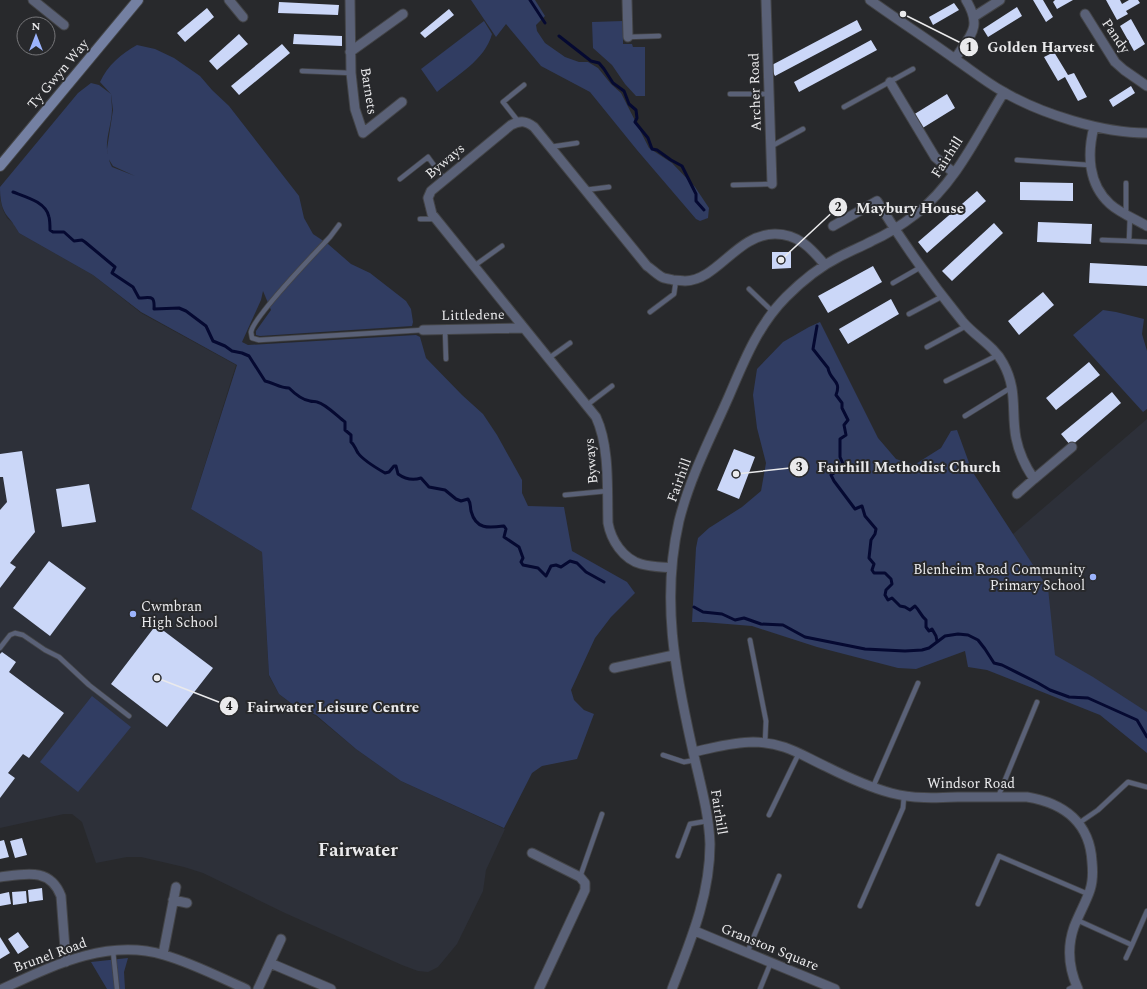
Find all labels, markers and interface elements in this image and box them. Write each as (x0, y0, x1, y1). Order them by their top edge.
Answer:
street label: Pandy (1097, 14, 1136, 59)
north arrow (16, 16, 56, 56)
text: N (32, 18, 41, 35)
street label: Ty Gwyn Way (22, 33, 95, 114)
callout: Golden Harvest (959, 34, 1103, 61)
text: Golden Harvest (987, 36, 1095, 59)
text: 1 (966, 38, 972, 57)
street label: Archer Road (743, 52, 767, 131)
street label: Barnets (355, 66, 383, 116)
street label: Fairhill (926, 132, 968, 182)
street label: Byways (421, 138, 469, 184)
callout: Maybury House (828, 194, 972, 221)
text: Maybury House (856, 197, 964, 220)
text: 2 (835, 198, 842, 217)
street label: Littledene (441, 304, 505, 326)
street label: Byways (579, 437, 603, 485)
callout: Fairhill Methodist Church (789, 454, 1008, 481)
street label: Fairhill (661, 455, 697, 505)
text: Fairhill Methodist Church (817, 456, 1001, 479)
text: 3 (796, 458, 803, 477)
place label: Blenheim Road Community Primary School (913, 559, 1086, 596)
marker: Blenheim Road Community Primary School (1088, 572, 1098, 582)
place label: Cwmbran High School (141, 596, 218, 633)
marker: Cwmbran High School (128, 609, 138, 619)
callout: Fairwater Leisure Centre (219, 693, 428, 720)
text: Fairwater Leisure Centre (247, 696, 419, 719)
text: 4 (226, 697, 233, 716)
street label: Windsor Road (927, 773, 1015, 794)
street label: Fairhill (705, 788, 733, 836)
district label: Fairwater (318, 837, 398, 864)
street label: Granston Square (718, 918, 822, 976)
street label: Brunel Road (10, 932, 90, 978)

